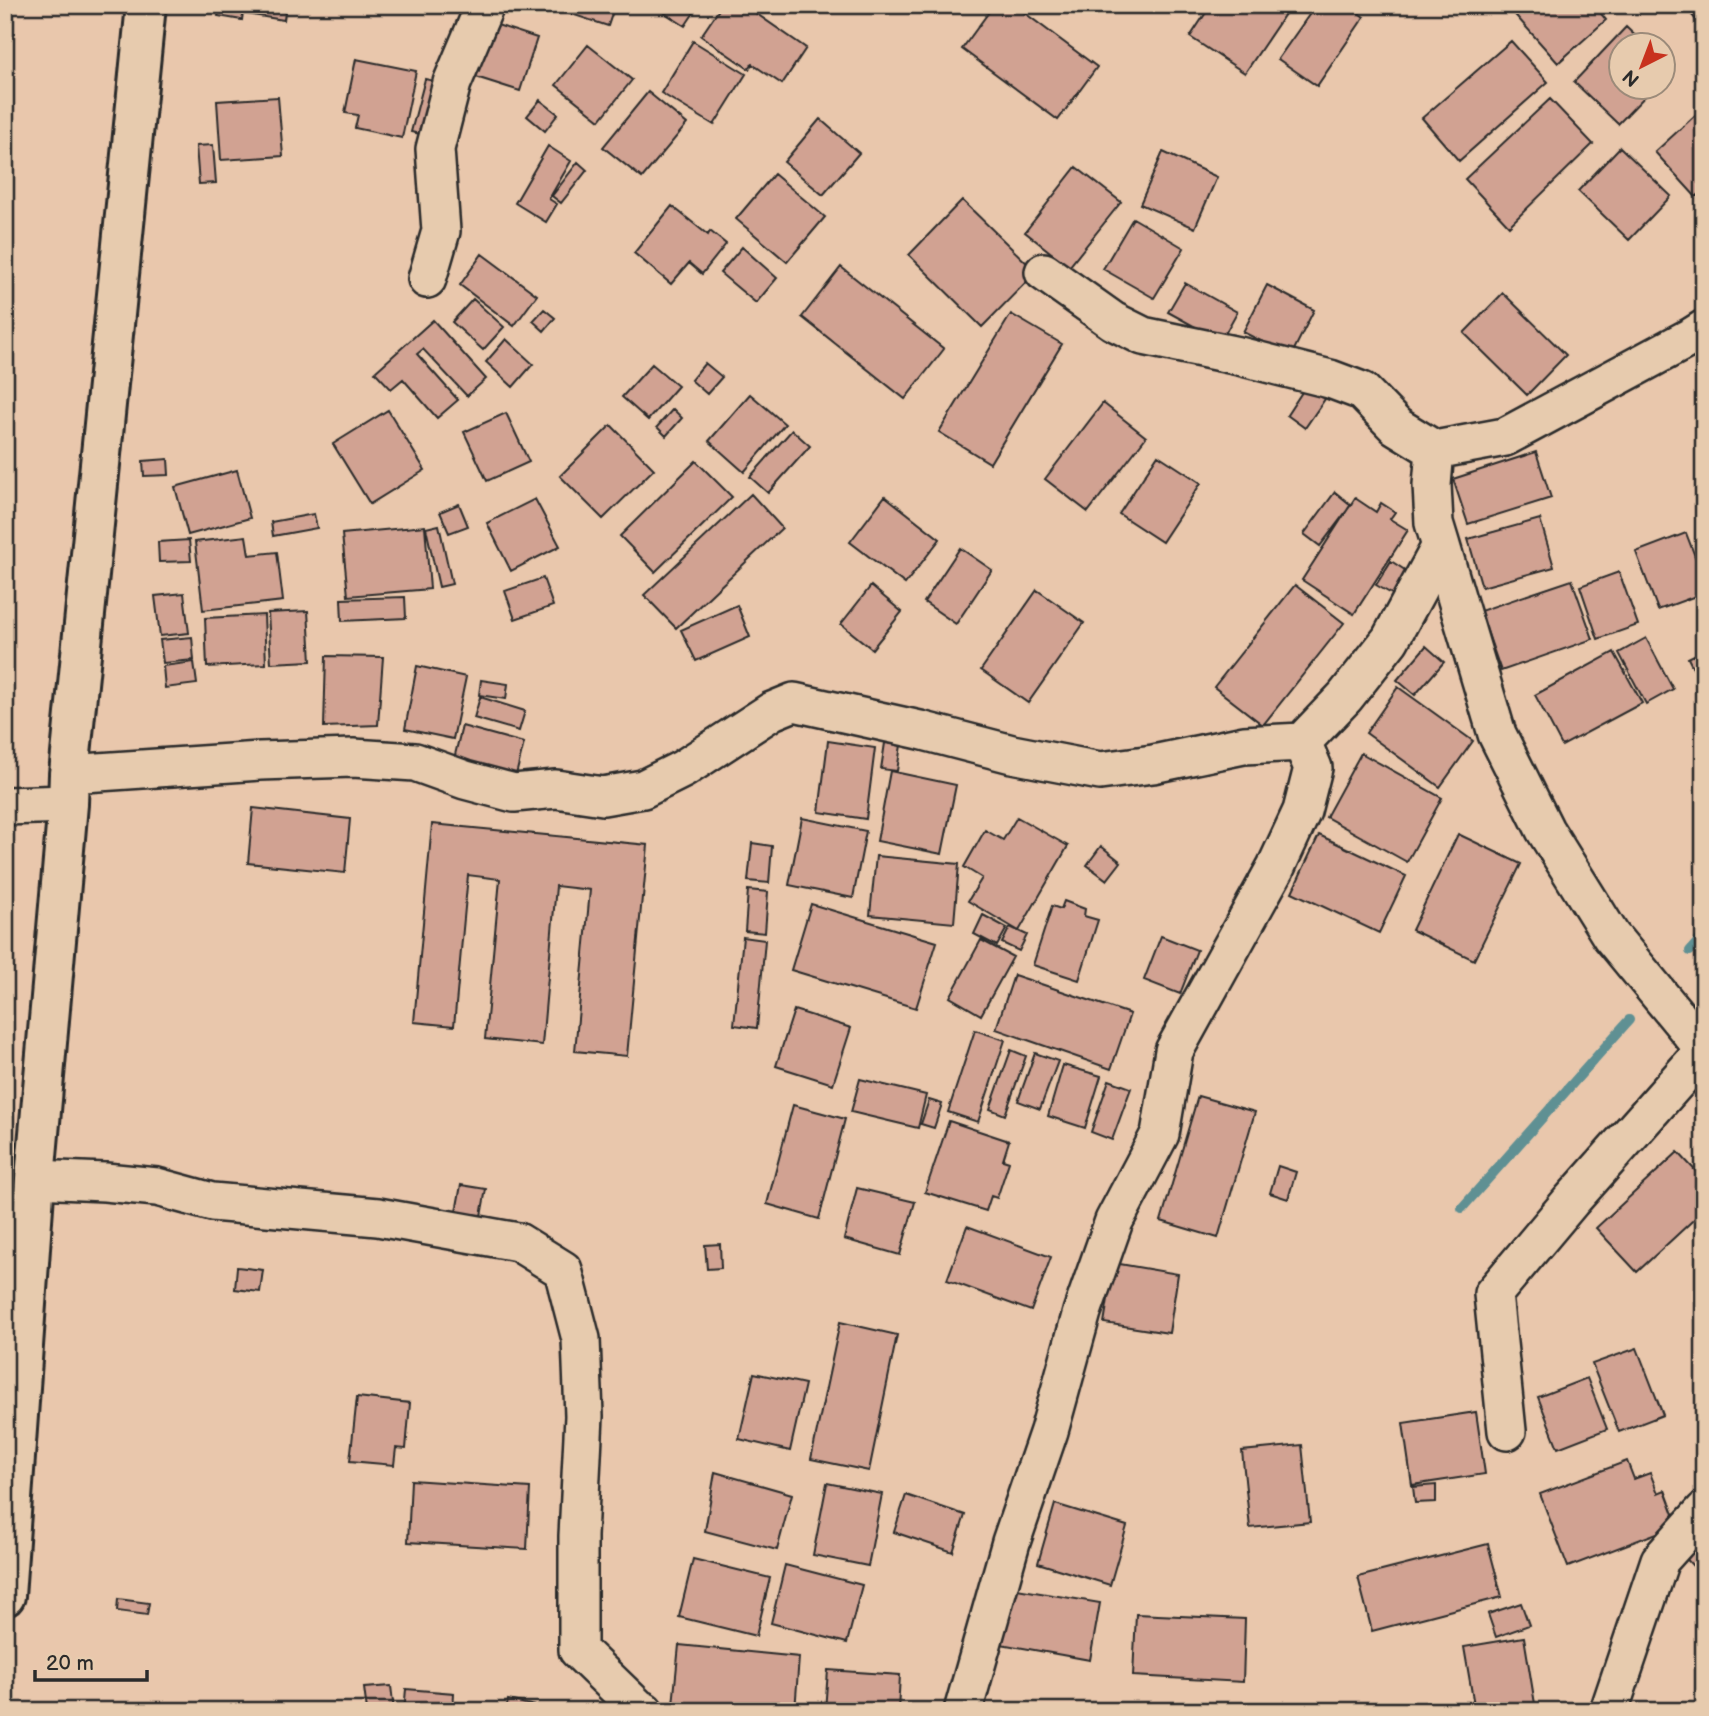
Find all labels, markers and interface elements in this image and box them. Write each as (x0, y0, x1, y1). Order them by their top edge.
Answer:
north arrow (1608, 32, 1678, 102)
text: N (1619, 64, 1645, 91)
scale bar (35, 1639, 147, 1683)
text: 20 m (46, 1651, 94, 1676)

